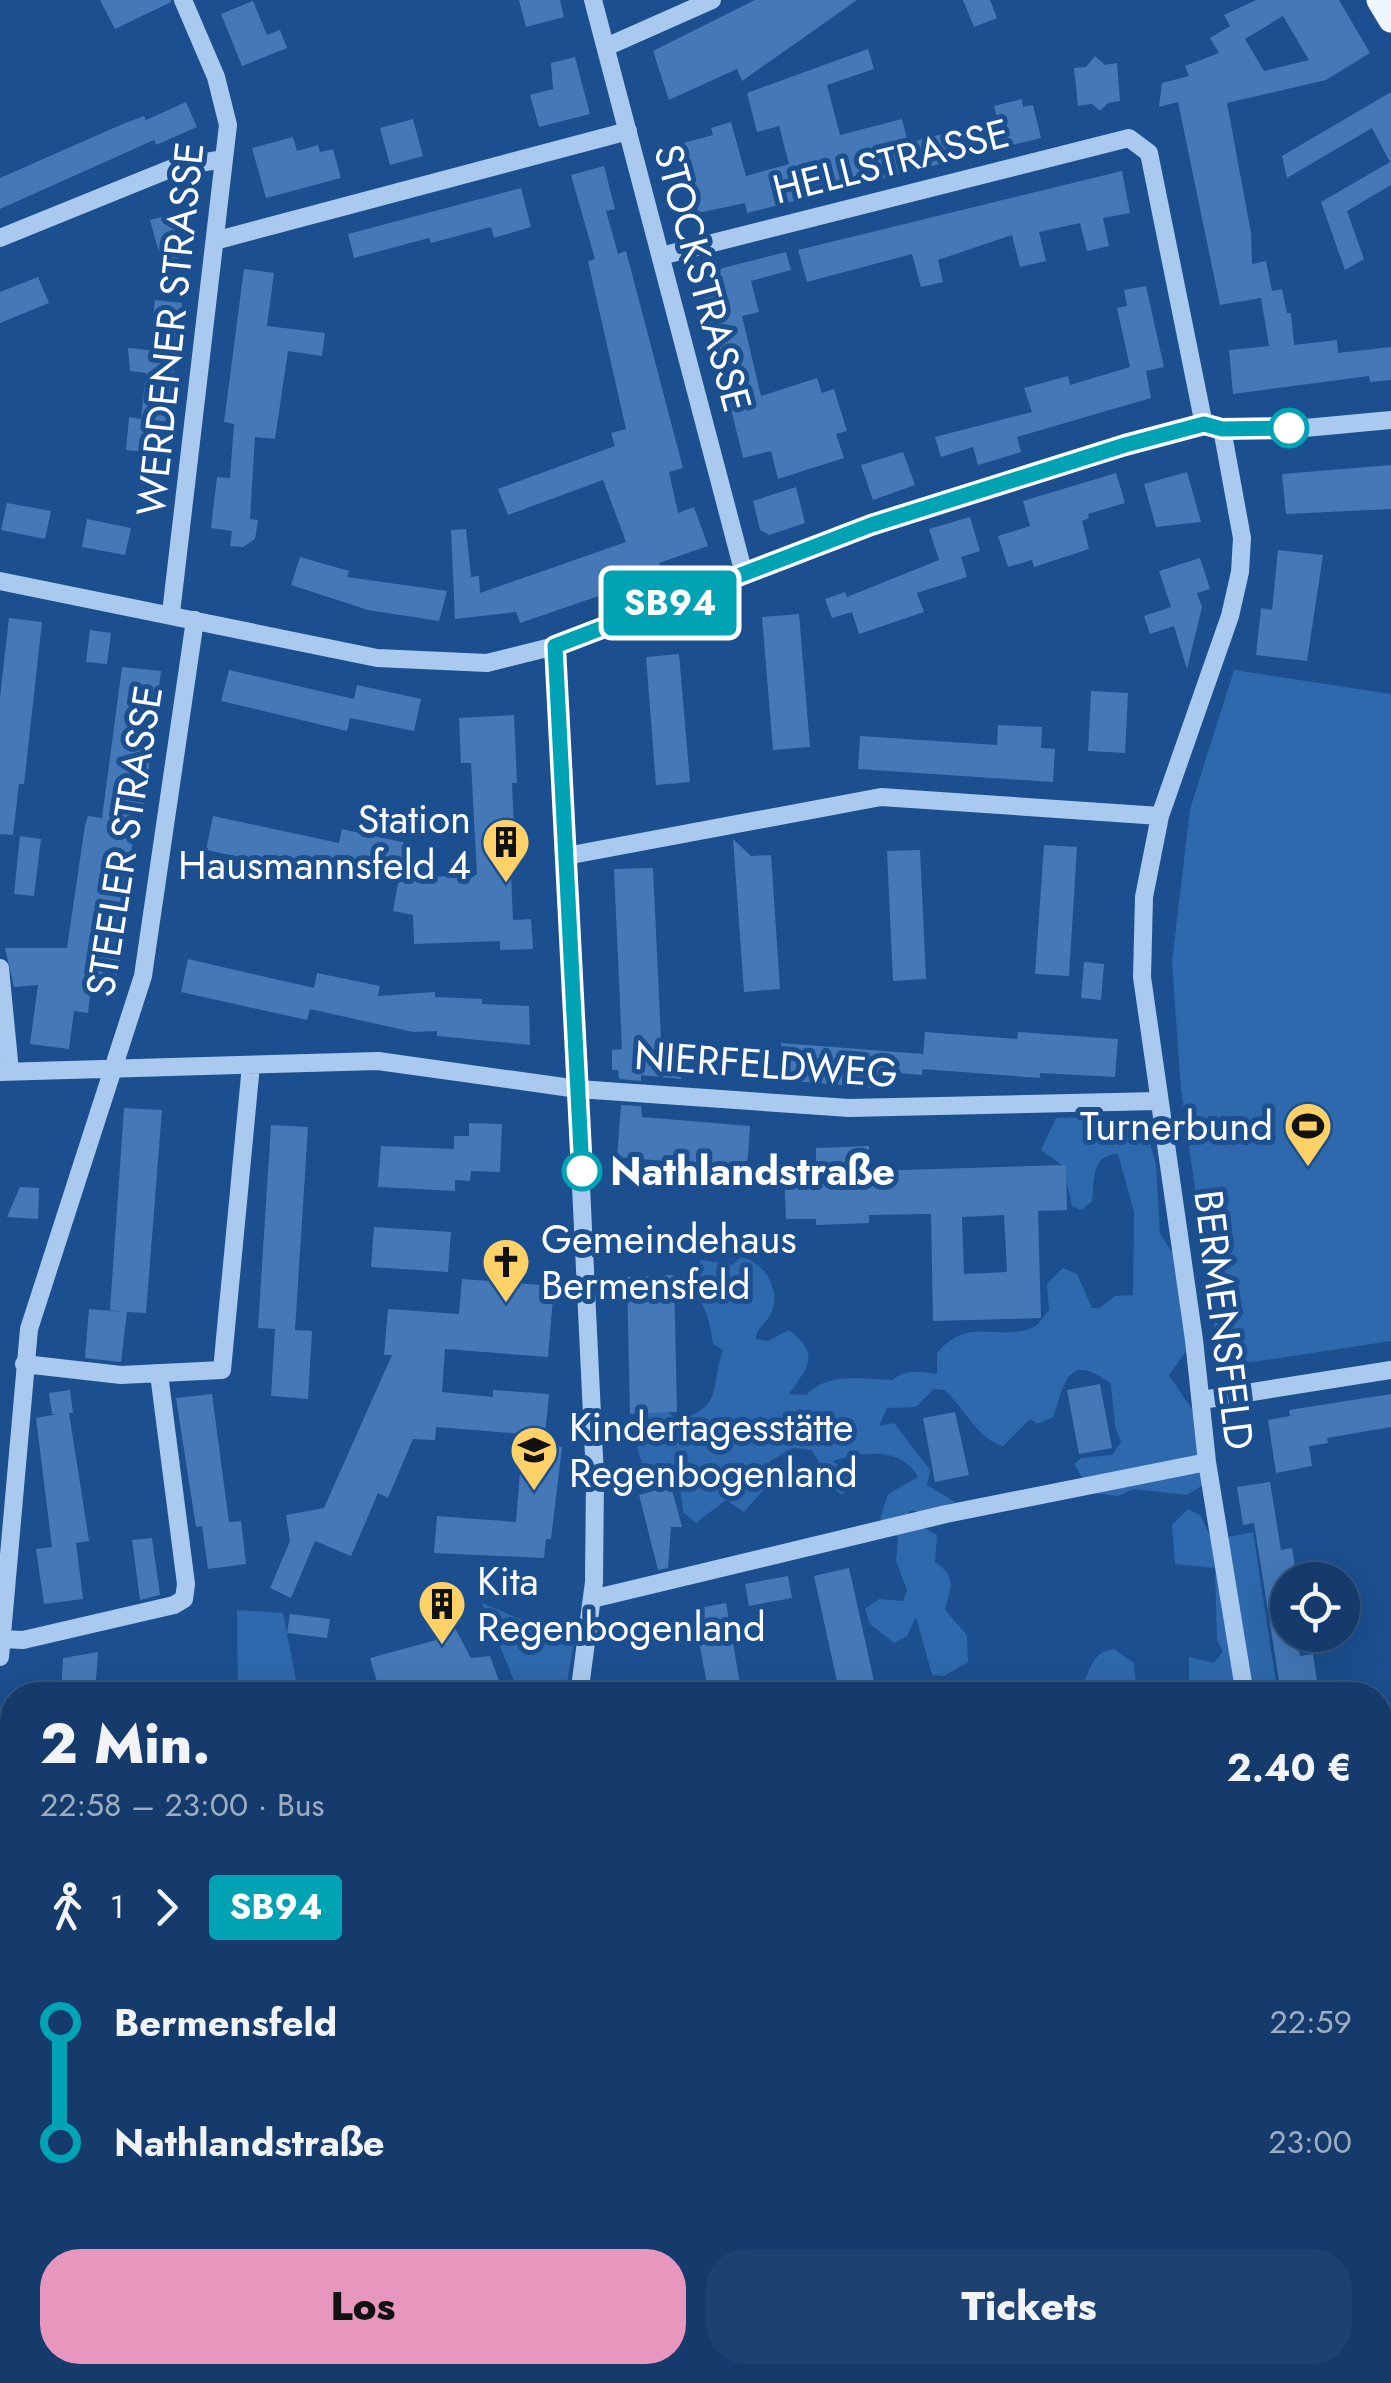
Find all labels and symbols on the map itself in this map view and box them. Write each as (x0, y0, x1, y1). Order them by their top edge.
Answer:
street label: HELLSTRASSE (767, 104, 1015, 218)
street label: STOCKSTRASSE (639, 138, 767, 418)
street label: WERDENER STRASSE (122, 139, 218, 519)
unlabelled marker (1270, 409, 1308, 447)
line badge: SB94 (600, 570, 740, 636)
street label: STEELER STRASSE (71, 681, 177, 1001)
place label: Station Hausmannsfeld 4 (178, 790, 471, 894)
building icon: Station Hausmannsfeld 4 (480, 816, 532, 884)
street label: NIERFELDWEG (632, 1026, 900, 1102)
place label: Turnerbund (1080, 1097, 1273, 1155)
sports icon: Turnerbund (1282, 1100, 1334, 1168)
place label: Nathlandstraße (610, 1142, 895, 1200)
marker: Nathlandstraße (563, 1152, 601, 1190)
street label: BERMENSFELD (1179, 1187, 1269, 1453)
place label: Gemeindehaus Bermensfeld (541, 1210, 797, 1314)
church icon: Gemeindehaus Bermensfeld (480, 1236, 532, 1304)
place label: Kindertagesstätte Regenbogenland (569, 1398, 858, 1502)
school or university icon: Kindertagesstätte Regenbogenland (508, 1424, 560, 1492)
place label: Kita Regenbogenland (477, 1552, 766, 1656)
building icon: Kita Regenbogenland (416, 1578, 468, 1646)

